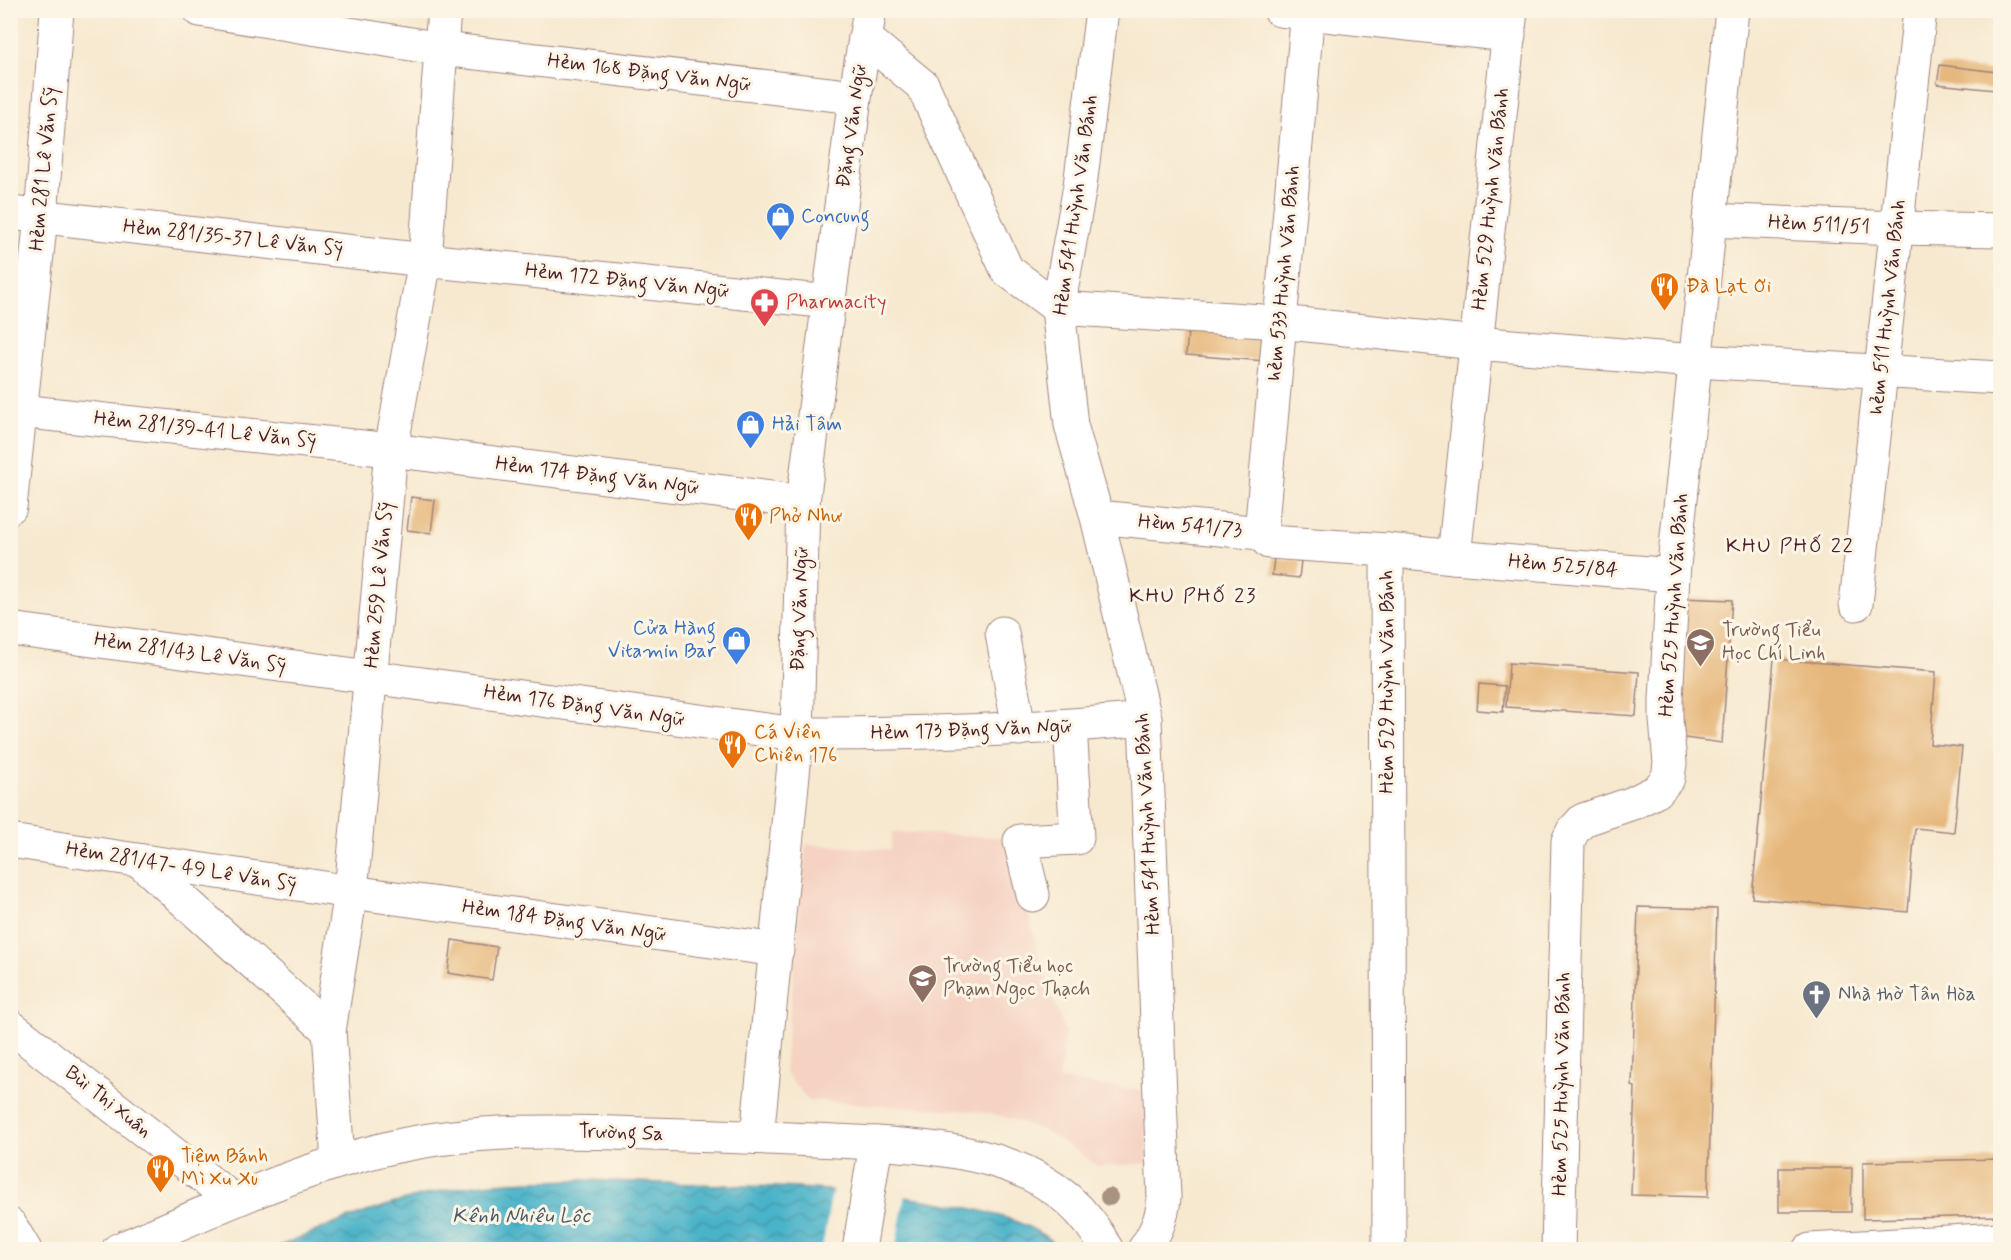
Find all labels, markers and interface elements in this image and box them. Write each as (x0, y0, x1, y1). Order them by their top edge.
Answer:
street label: Hẻm 168 Đặng Văn Ngữ (546, 47, 752, 101)
street label: Đặng Văn Ngữ (830, 63, 876, 190)
street label: Hẻm 281 Lê Văn Sỹ (23, 86, 65, 252)
street label: Hẻm 529 Huỳnh Văn Bánh (1466, 86, 1516, 312)
street label: Hẻm 541 Huỳnh Văn Bánh (1047, 93, 1105, 317)
street label: hẻm 533 Huỳnh Văn Bánh (1261, 164, 1307, 382)
street label: hẻm 511 Huỳnh Văn Bánh (1863, 198, 1913, 416)
shop icon: Concung (764, 200, 796, 242)
place label: Concung (801, 203, 870, 232)
street label: Hẻm 511/51 (1767, 209, 1871, 241)
street label: Hẻm 281/35-37 Lê Văn Sỹ (122, 213, 344, 263)
street label: Hẻm 172 Đặng Văn Ngữ (524, 257, 730, 307)
restaurant icon: Đà Lạt Ơi (1649, 270, 1681, 312)
place label: Đà Lạt Ơi (1686, 273, 1771, 300)
pharmacy icon: Pharmacity (749, 286, 781, 328)
place label: Pharmacity (786, 289, 886, 316)
street label: Hẻm 281/39-41 Lê Văn Sỹ (92, 405, 318, 455)
shop icon: Hải Tâm (735, 408, 767, 450)
place label: Hải Tâm (772, 411, 842, 438)
street label: Hẻm 174 Đặng Văn Ngữ (494, 450, 700, 504)
street label: Hẻm 525 Huỳnh Văn Bánh (1653, 492, 1695, 718)
restaurant icon: Phở Như (732, 500, 764, 542)
street label: Hẻm 259 Lê Văn Sỹ (358, 501, 400, 669)
place label: Phở Như (769, 503, 842, 530)
street label: Hèm 541/73 (1137, 508, 1243, 544)
district label: KHU PHỐ 22 (1726, 532, 1854, 560)
street label: Đặng Văn Ngữ (784, 546, 818, 672)
street label: Hẻm 525/84 (1507, 548, 1619, 584)
street label: Hẻm 529 Huỳnh Văn Bánh (1374, 570, 1401, 794)
district label: KHU PHỐ 23 (1129, 582, 1257, 610)
place label: Cửa Hàng Vitamin Bar (608, 615, 717, 665)
place label: Trường Tiểu Học Chí Linh (1722, 617, 1825, 667)
shop icon: Cửa Hàng Vitamin Bar (721, 624, 753, 666)
street label: Hẻm 281/43 Lê Văn Sỹ (92, 626, 288, 680)
school or university icon: Trường Tiểu Học Chí Linh (1685, 626, 1717, 668)
street label: Hẻm 176 Đặng Văn Ngữ (482, 679, 686, 735)
street label: Hẻm 541 Huỳnh Văn Bánh (1129, 712, 1167, 936)
street label: Hẻm 173 Đặng Văn Ngữ (870, 713, 1072, 749)
place label: Cá Viên Chiên 176 (754, 719, 838, 769)
restaurant icon: Cá Viên Chiên 176 (717, 728, 749, 770)
street label: Hẻm 281/47- 49 Lê Văn Sỹ (64, 835, 298, 899)
street label: Hẻm 184 Đặng Văn Ngữ (460, 893, 668, 951)
place label: Trường Tiểu học Phạm Ngọc Thạch (943, 953, 1090, 1004)
school or university icon: Trường Tiểu học Phạm Ngọc Thạch (906, 962, 938, 1004)
street label: Hẻm 525 Huỳnh Văn Bánh (1547, 972, 1577, 1196)
church icon: Nhà thờ Tân Hòa (1801, 978, 1833, 1020)
place label: Nhà thờ Tân Hòa (1838, 981, 1976, 1008)
street label: Bùi Thị Xuân (59, 1060, 157, 1144)
street label: Trường Sa (578, 1118, 664, 1150)
place label: Tiệm Bánh Mì Xu Xu (181, 1143, 268, 1193)
restaurant icon: Tiệm Bánh Mì Xu Xu (144, 1152, 176, 1194)
water label: Kênh Nhiêu Lộc (452, 1202, 591, 1230)

